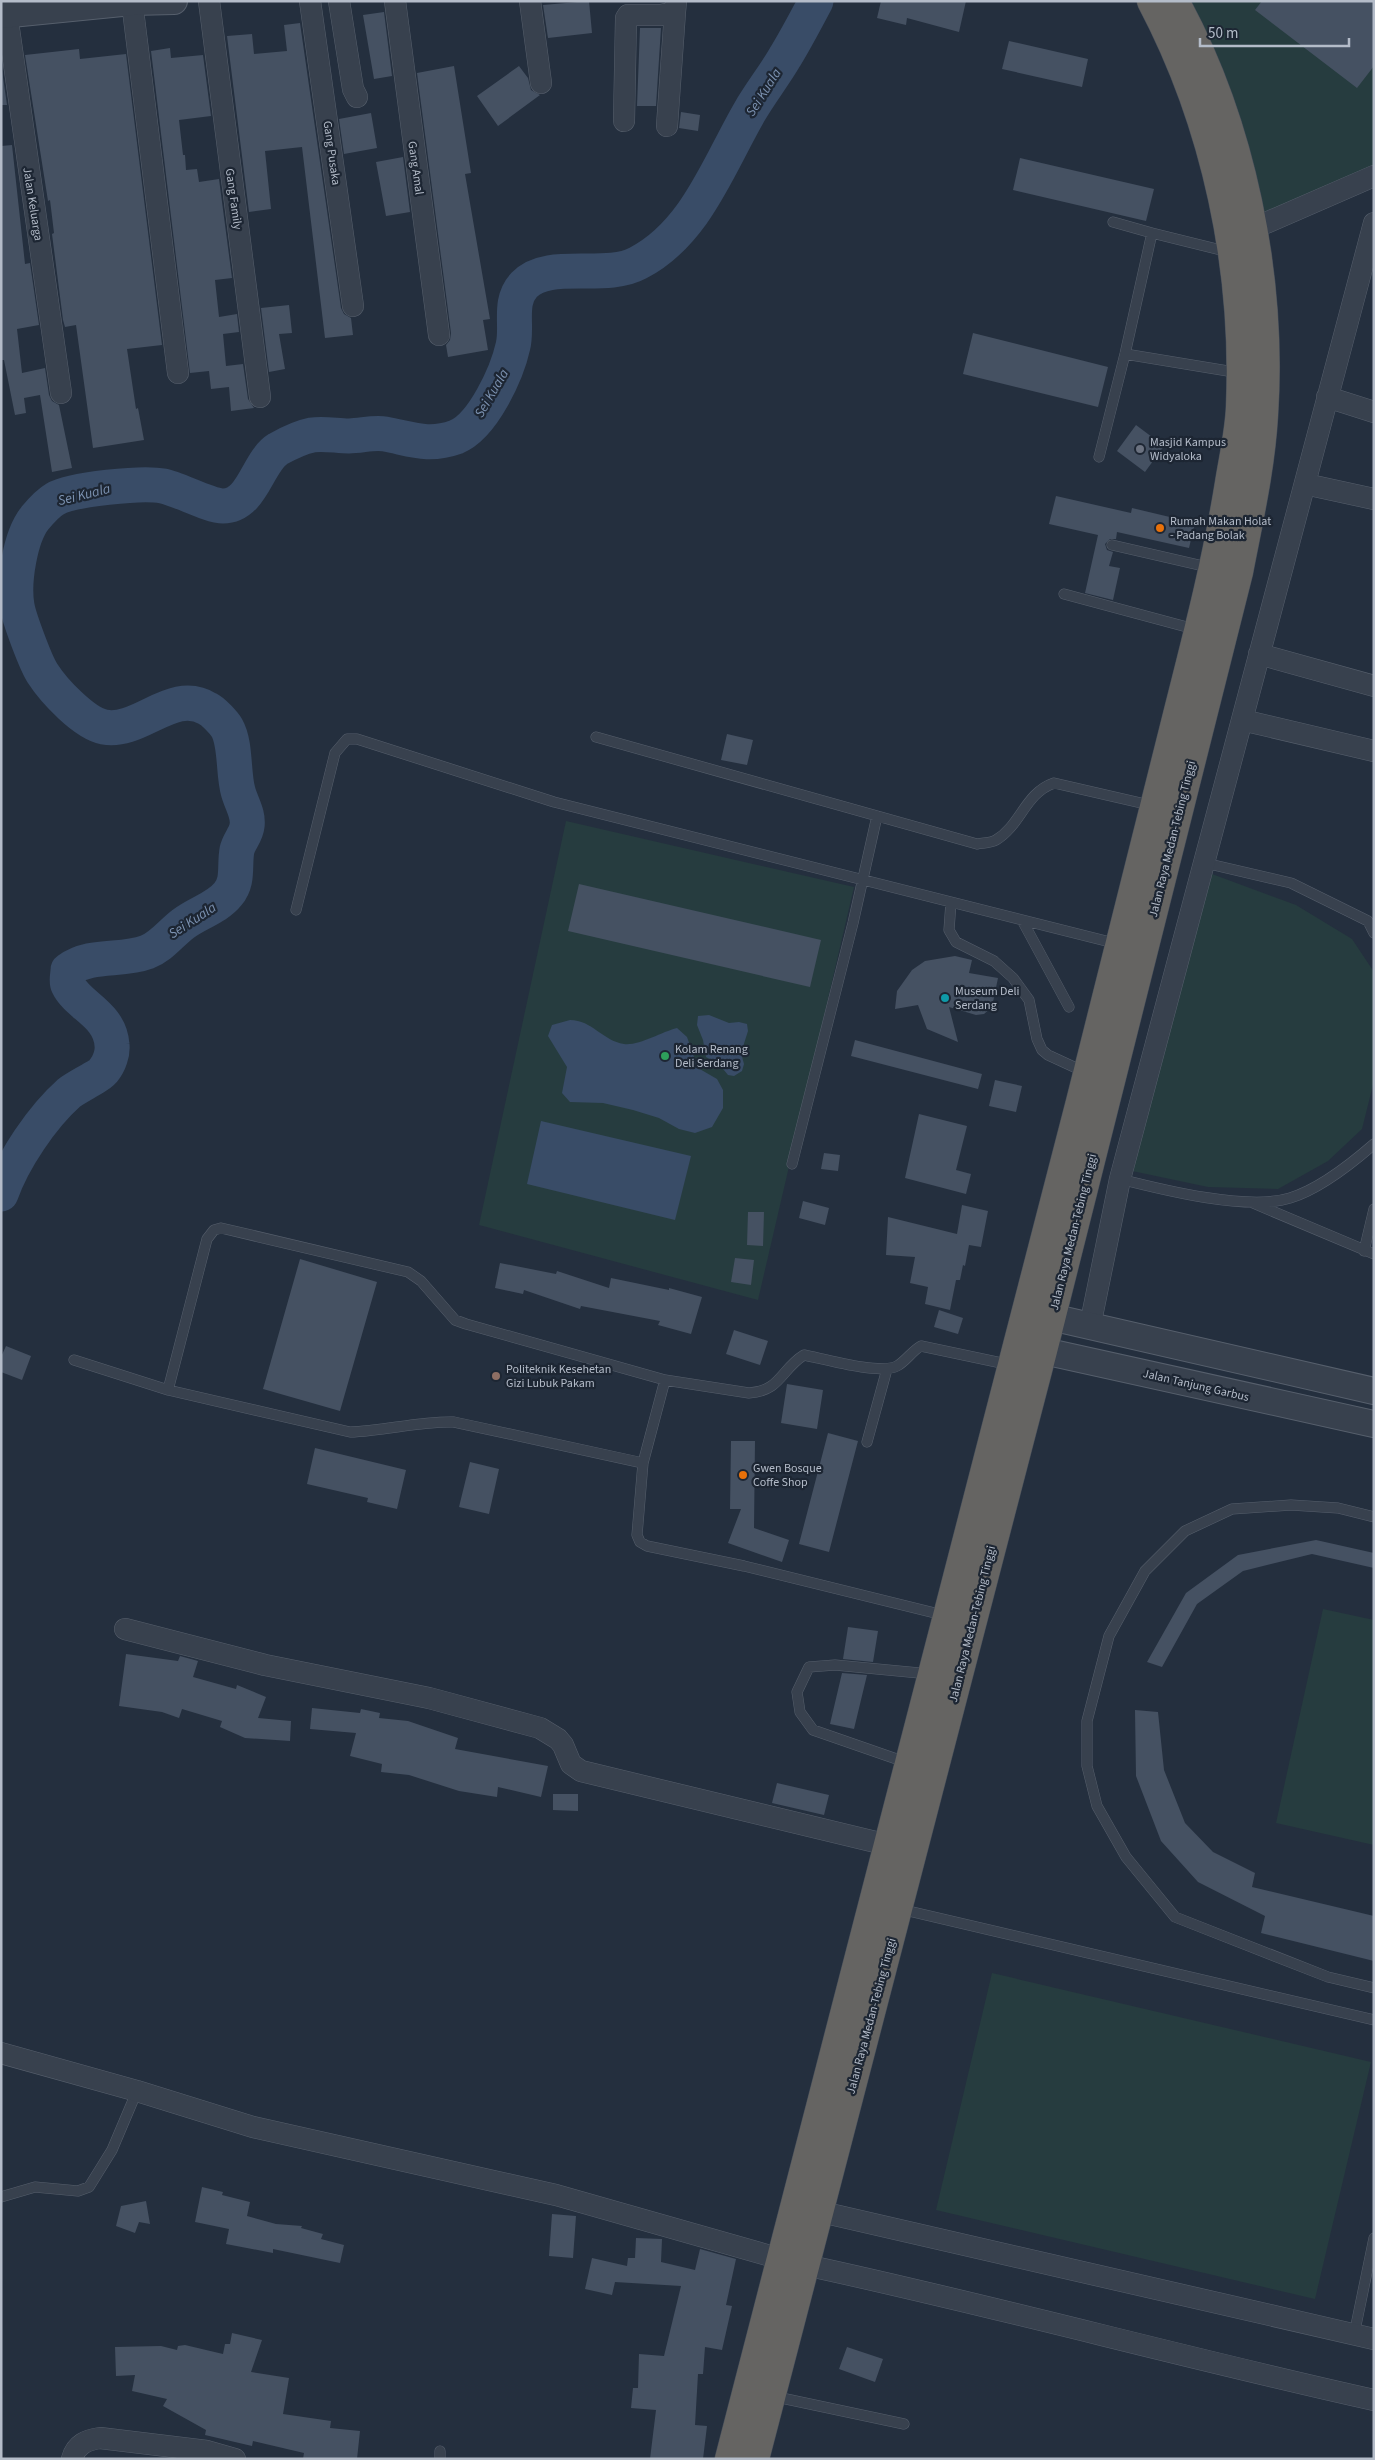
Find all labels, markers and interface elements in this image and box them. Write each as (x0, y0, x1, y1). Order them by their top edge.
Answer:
scale bar (1200, 15, 1349, 47)
text: 50 m (1208, 23, 1238, 44)
water label: Sei Kuala (741, 64, 787, 120)
street label: Gang Pusaka (319, 120, 344, 186)
street label: Gang Amal (403, 140, 428, 196)
street label: Jalan Keluarga (18, 166, 47, 242)
street label: Gang Family (221, 167, 246, 231)
water label: Sei Kuala (470, 365, 514, 422)
place label: Masjid Kampus Widyaloka (1150, 434, 1226, 465)
marker: Masjid Kampus Widyaloka (1134, 443, 1146, 455)
water label: Sei Kuala (56, 479, 113, 511)
place label: Rumah Makan Holat - Padang Bolak (1170, 513, 1271, 544)
marker: Rumah Makan Holat - Padang Bolak (1154, 522, 1166, 534)
street label: Jalan Raya Medan-Tebing Tinggi (1145, 759, 1200, 919)
water label: Sei Kuala (165, 898, 221, 944)
place label: Museum Deli Serdang (955, 983, 1020, 1014)
marker: Museum Deli Serdang (939, 992, 951, 1004)
place label: Kolam Renang Deli Serdang (675, 1041, 748, 1072)
marker: Kolam Renang Deli Serdang (659, 1050, 671, 1062)
street label: Jalan Raya Medan-Tebing Tinggi (1046, 1152, 1101, 1312)
place label: Politeknik Kesehetan Gizi Lubuk Pakam (506, 1361, 611, 1392)
street label: Jalan Tanjung Garbus (1141, 1365, 1251, 1406)
marker: Politeknik Kesehetan Gizi Lubuk Pakam (490, 1370, 502, 1382)
place label: Gwen Bosque Coffe Shop (753, 1460, 822, 1491)
marker: Gwen Bosque Coffe Shop (737, 1469, 749, 1481)
street label: Jalan Raya Medan-Tebing Tinggi (945, 1544, 1000, 1704)
street label: Jalan Raya Medan-Tebing Tinggi (842, 1936, 901, 2096)

